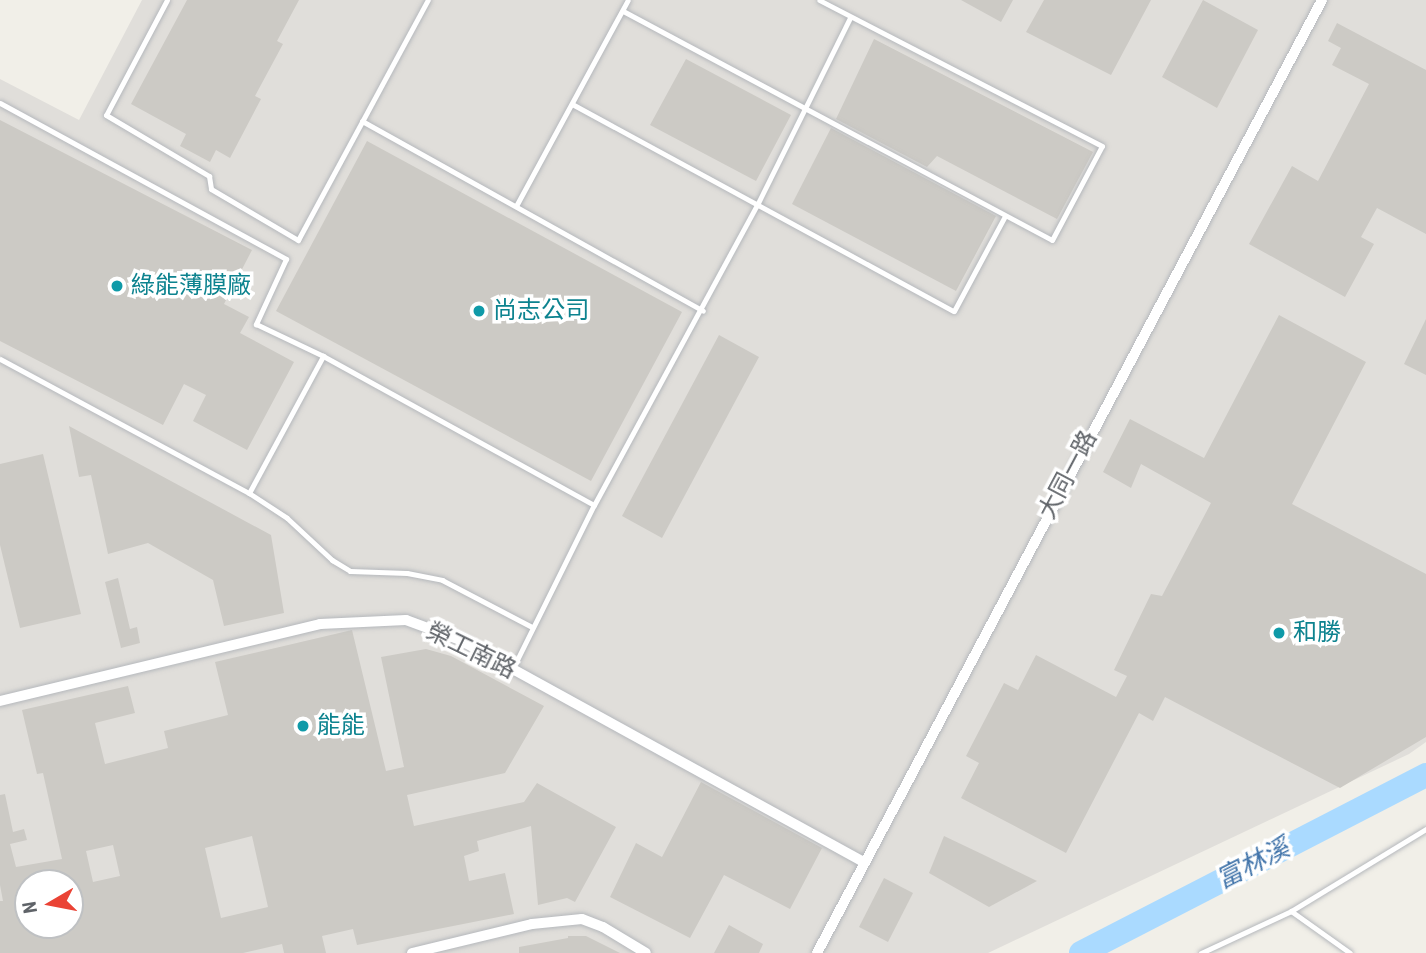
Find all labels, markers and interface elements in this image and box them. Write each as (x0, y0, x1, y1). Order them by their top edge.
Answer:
place label: 綠能薄膜廠 (131, 272, 251, 300)
marker: 綠能薄膜廠 (109, 278, 125, 294)
place label: 尚志公司 (493, 297, 589, 325)
marker: 尚志公司 (471, 303, 487, 319)
street label: 大同一路 (1033, 426, 1103, 524)
street label: 榮工南路 (422, 617, 520, 685)
place label: 和勝 (1293, 619, 1341, 647)
marker: 和勝 (1271, 625, 1287, 641)
place label: 能能 (317, 712, 365, 740)
marker: 能能 (295, 718, 311, 734)
water label: 富林溪 (1211, 832, 1295, 896)
north arrow (14, 869, 84, 939)
text: N (17, 900, 42, 915)

